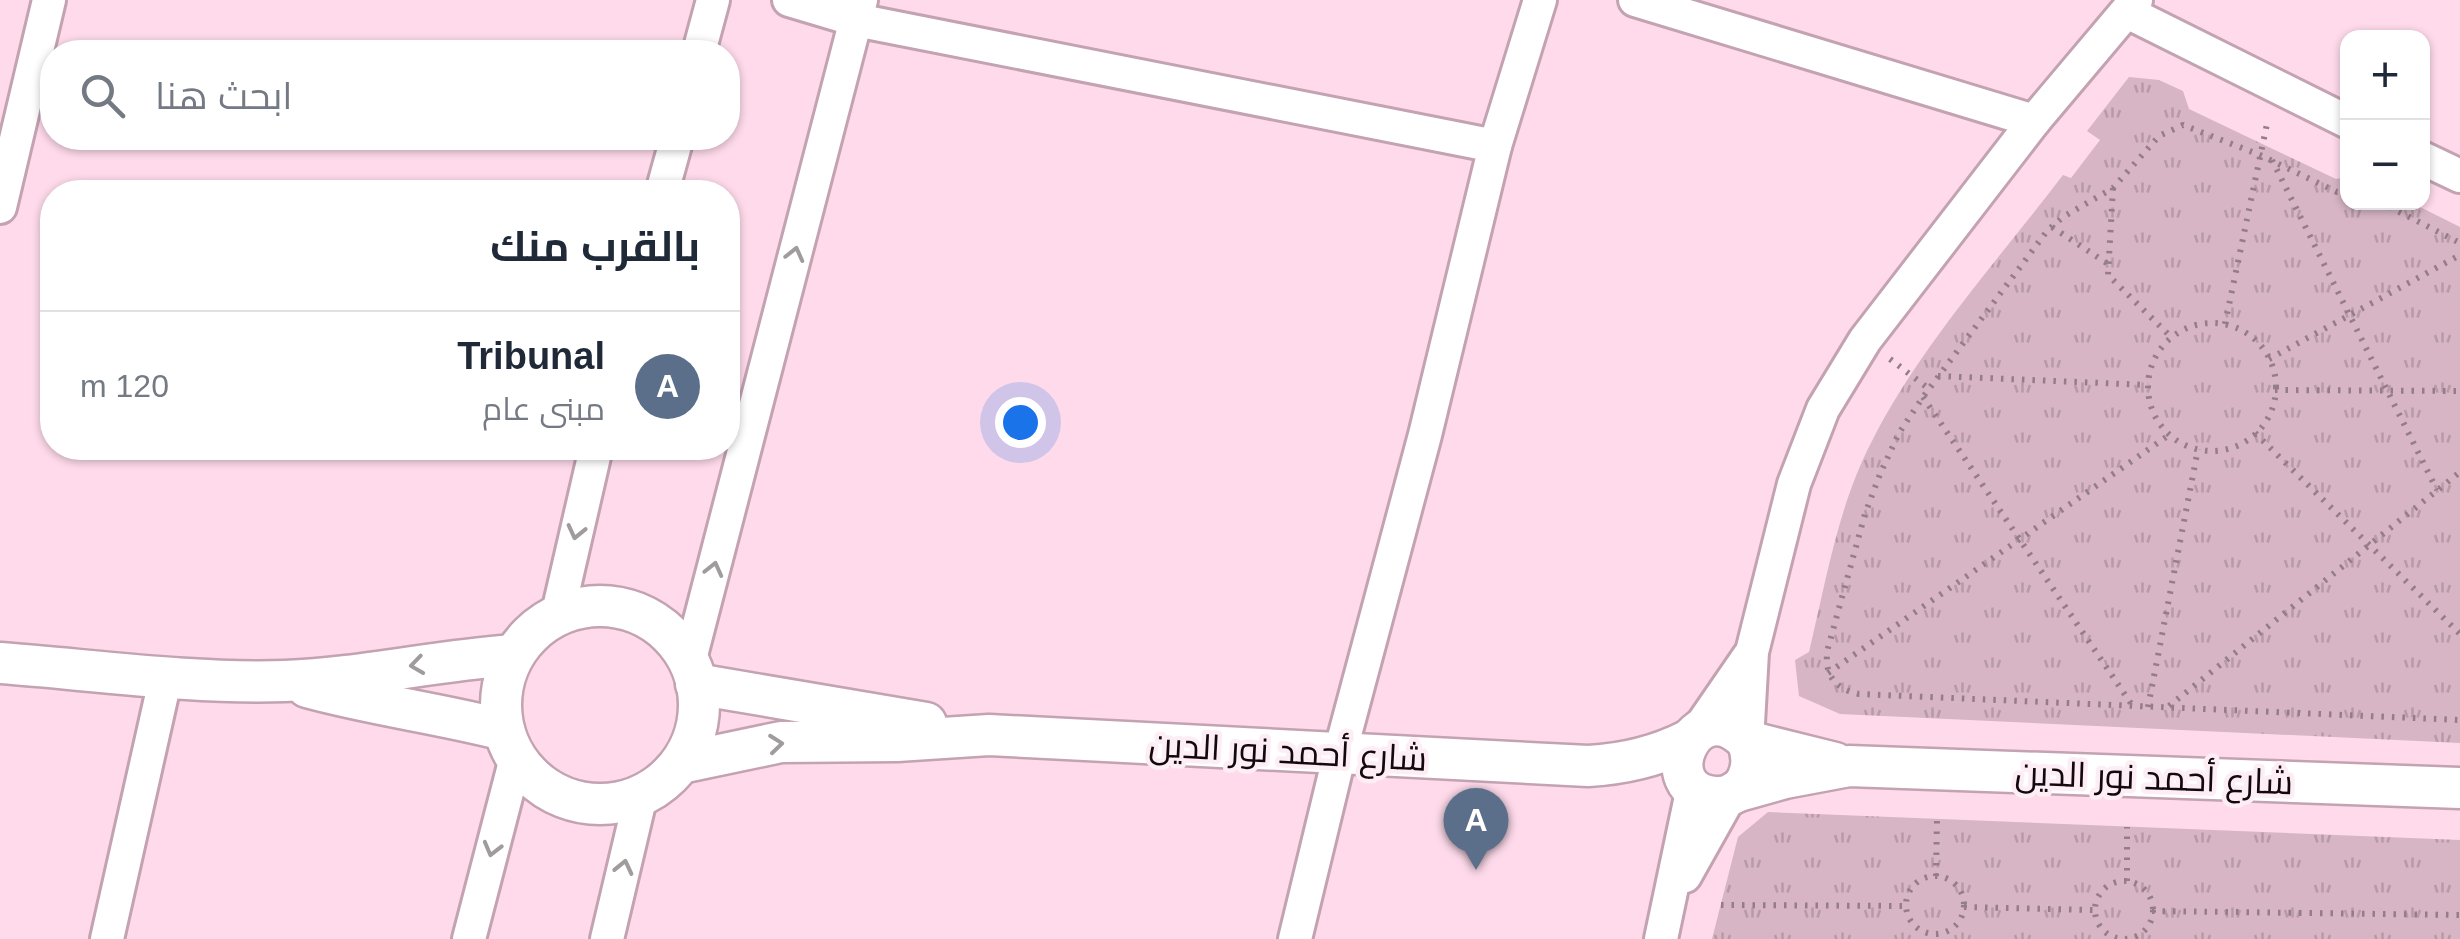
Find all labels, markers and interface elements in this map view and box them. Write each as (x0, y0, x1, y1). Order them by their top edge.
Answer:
map controls (2340, 30, 2430, 210)
button: + (2340, 30, 2430, 120)
search box (40, 40, 740, 150)
icon: search (75, 68, 130, 123)
text: ابحث هنا (155, 75, 293, 117)
button: − (2340, 120, 2430, 210)
text: بالقرب منك (490, 223, 700, 270)
one-way arrow (784, 246, 805, 263)
text: Tribunal (457, 335, 605, 377)
text: 120 m (80, 368, 169, 404)
text: A (656, 368, 679, 404)
text: مبنى عام (482, 391, 605, 427)
your location (995, 397, 1046, 448)
one-way arrow (567, 523, 588, 540)
one-way arrow (702, 561, 723, 578)
one-way arrow (409, 654, 426, 675)
street label: شارع أحمد نور الدين (1148, 722, 1428, 782)
one-way arrow (768, 733, 784, 755)
street label: شارع أحمد نور الدين (2014, 751, 2294, 805)
pin: A (1444, 788, 1508, 870)
one-way arrow (483, 840, 504, 857)
one-way arrow (612, 859, 633, 876)

